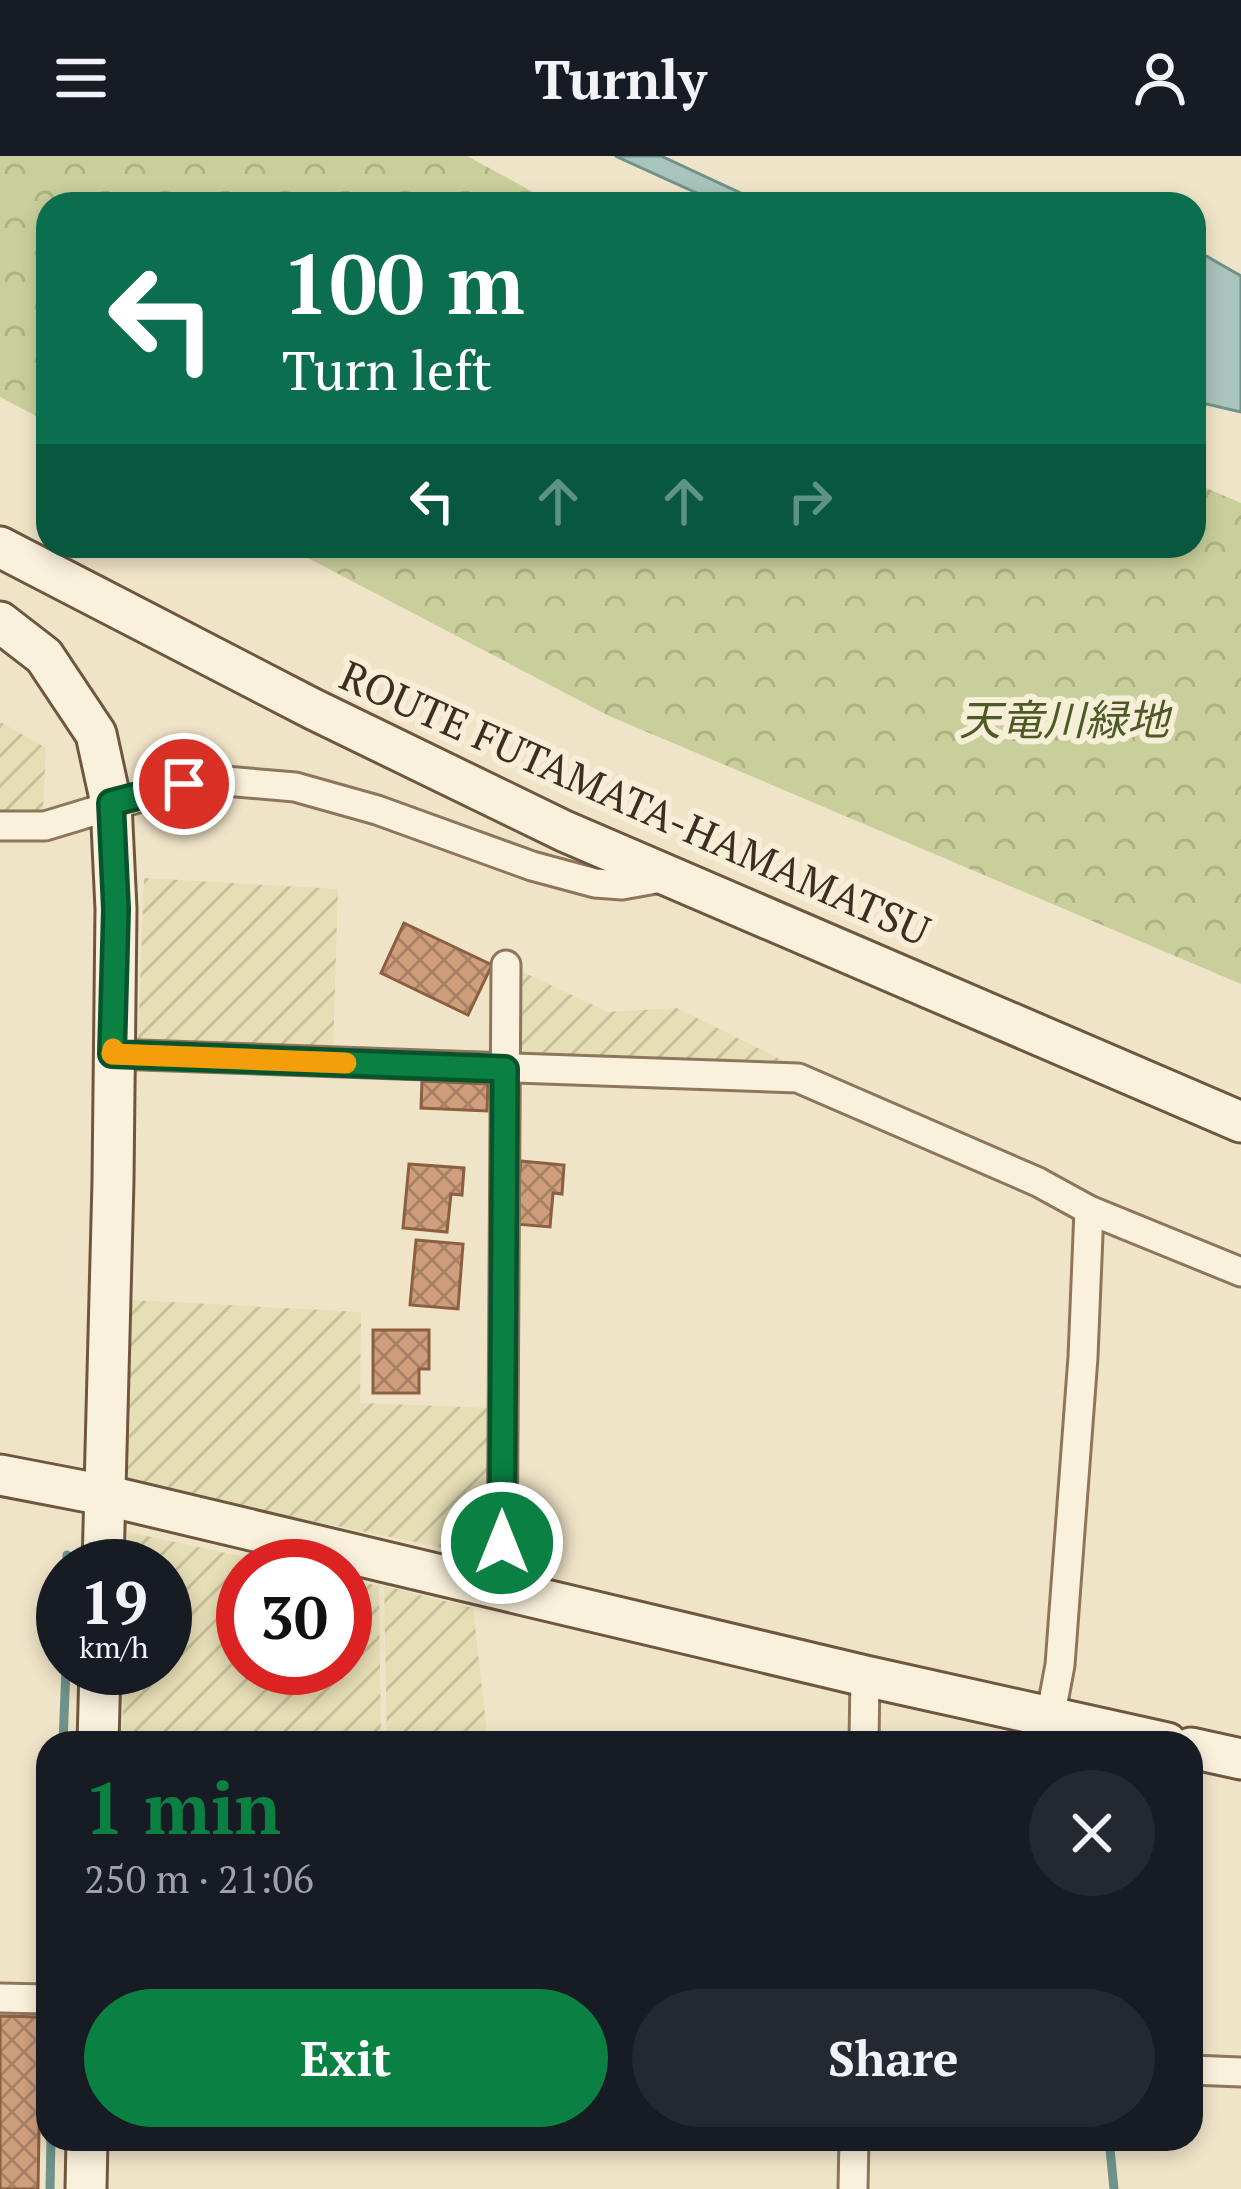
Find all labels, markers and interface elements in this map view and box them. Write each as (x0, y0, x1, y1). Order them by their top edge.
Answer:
text: Turnly (534, 43, 707, 114)
icon: menu (48, 45, 114, 111)
icon: person (1127, 45, 1193, 111)
text: 100 m (282, 227, 525, 338)
icon: left (84, 240, 240, 396)
text: Turn left (282, 334, 492, 405)
icon: left (399, 468, 465, 534)
icon: ahead (525, 468, 591, 534)
icon: ahead (651, 468, 717, 534)
icon: right (777, 468, 843, 534)
street label: ROUTE FUTAMATA-HAMAMATSU (332, 646, 939, 958)
park label: 天竜川緑地 (959, 691, 1173, 747)
pin (133, 733, 235, 835)
icon: arrive (151, 751, 217, 817)
position arrow (439, 1480, 565, 1606)
speed limit sign: 30 (216, 1539, 372, 1695)
text: 19 (80, 1562, 148, 1641)
text: km/h (79, 1627, 149, 1667)
text: 1 min (84, 1759, 281, 1855)
button: close (1029, 1770, 1155, 1896)
text: 250 m · 21:06 (84, 1852, 314, 1904)
button: Exit (84, 1989, 608, 2127)
button: Share (632, 1989, 1155, 2127)

